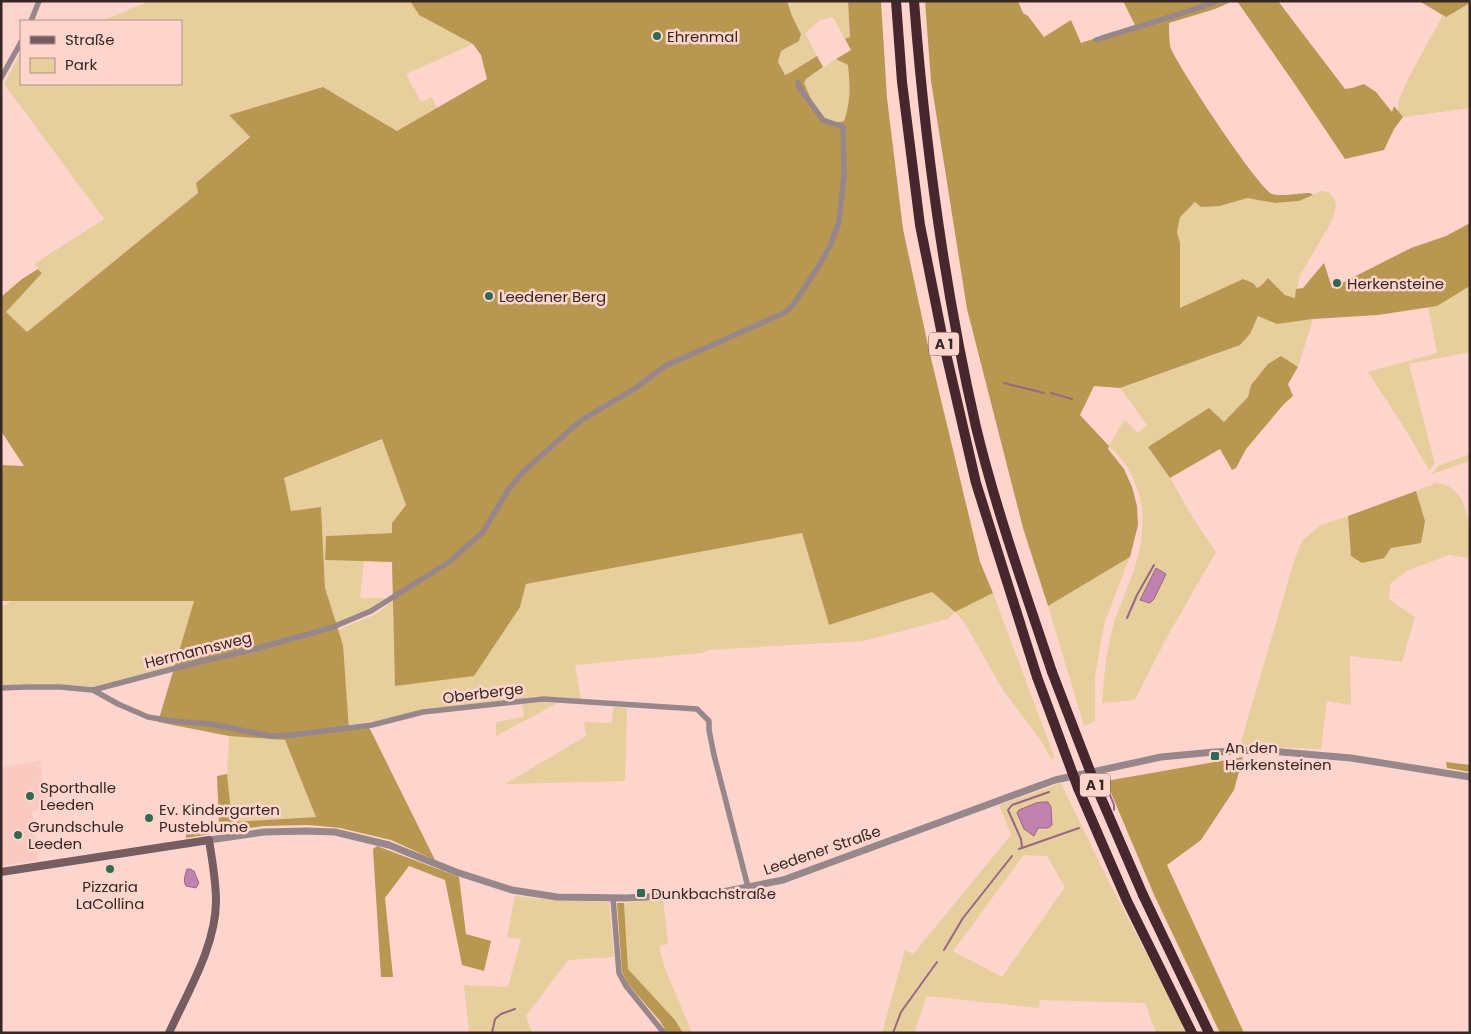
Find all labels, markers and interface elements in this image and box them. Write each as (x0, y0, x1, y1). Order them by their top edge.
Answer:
legend (20, 20, 182, 85)
place label: Ehrenmal (667, 26, 738, 47)
text: Straße (65, 29, 115, 50)
marker: Ehrenmal (651, 30, 663, 42)
text: Park (65, 54, 97, 75)
place label: Herkensteine (1347, 273, 1444, 294)
marker: Herkensteine (1331, 277, 1343, 289)
place label: Leedener Berg (499, 286, 606, 307)
marker: Leedener Berg (483, 290, 495, 302)
road number: A 1 (929, 332, 959, 356)
street label: Hermannsweg (142, 627, 254, 673)
street label: Oberberge (441, 678, 525, 708)
place label: An den Herkensteinen (1225, 737, 1332, 775)
marker: An den Herkensteinen (1209, 750, 1221, 762)
road number: A 1 (1080, 774, 1110, 796)
place label: Sporthalle Leeden (40, 777, 116, 815)
marker: Sporthalle Leeden (24, 790, 36, 802)
place label: Ev. Kindergarten Pusteblume (159, 799, 280, 837)
marker: Ev. Kindergarten Pusteblume (143, 812, 155, 824)
place label: Grundschule Leeden (28, 816, 124, 854)
street label: Leedener Straße (761, 820, 883, 880)
marker: Grundschule Leeden (12, 829, 24, 841)
marker: Pizzaria LaCollina (104, 863, 116, 875)
place label: Pizzaria LaCollina (76, 876, 144, 914)
place label: Dunkbachstraße (651, 883, 776, 904)
marker: Dunkbachstraße (635, 887, 647, 899)

